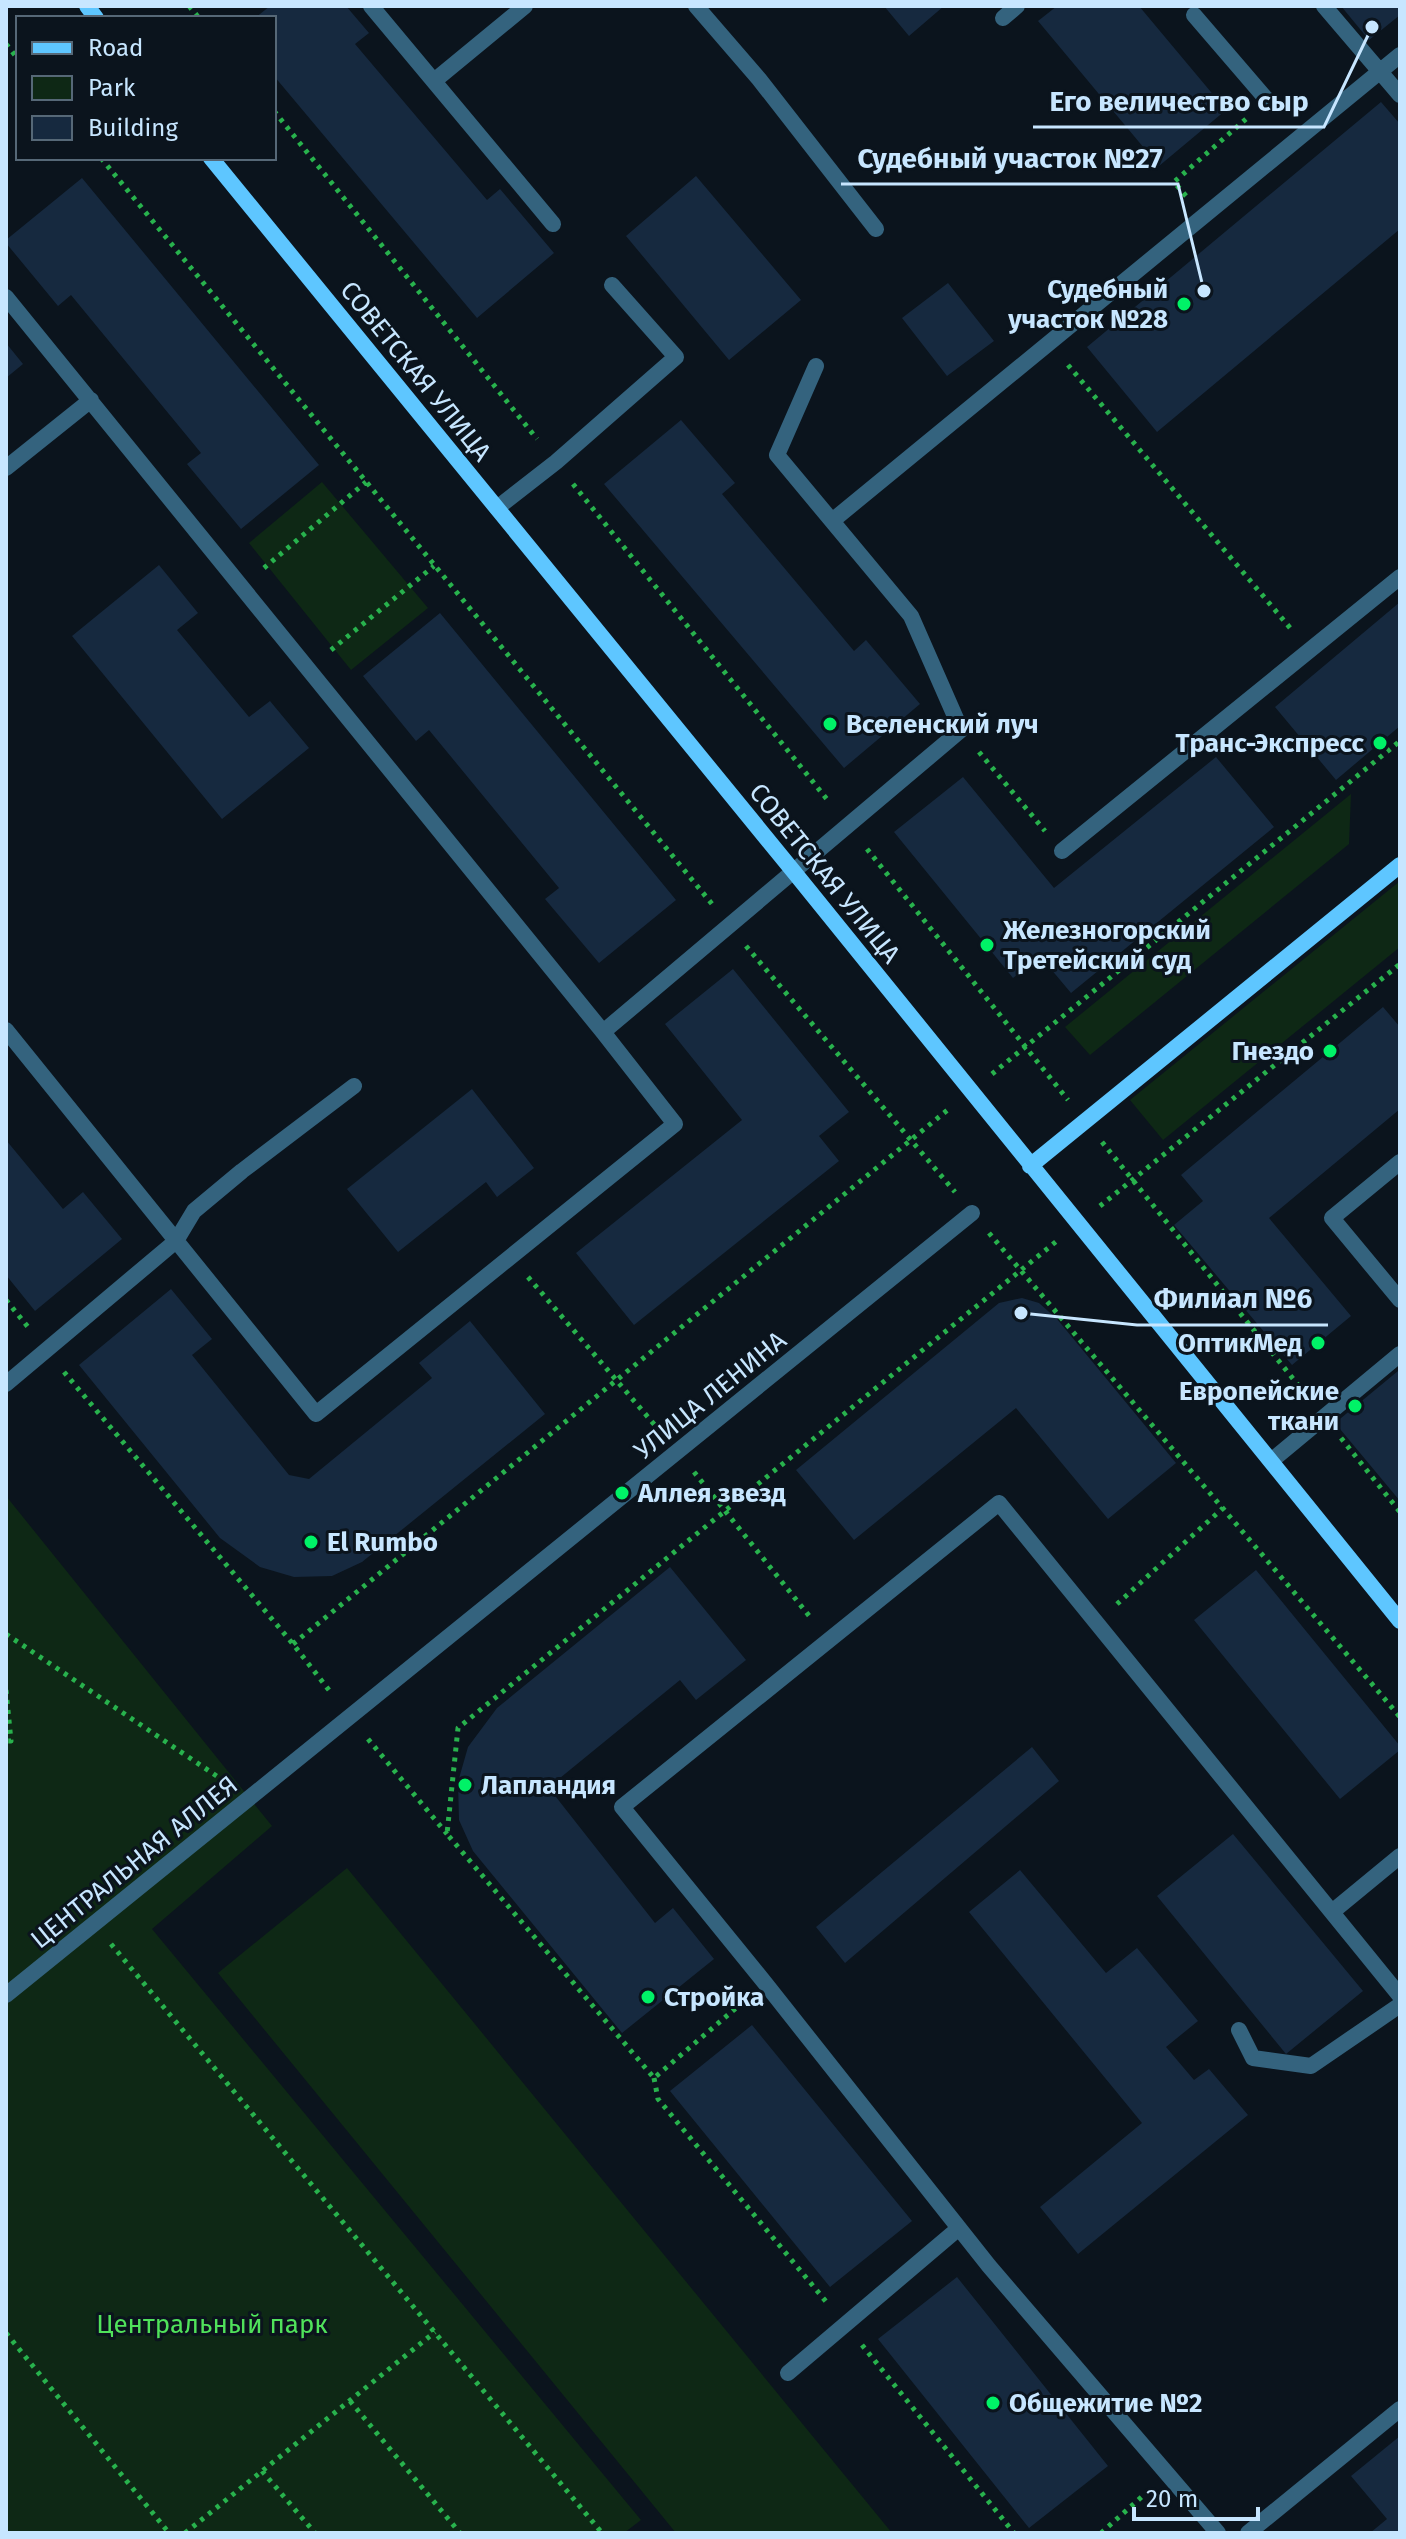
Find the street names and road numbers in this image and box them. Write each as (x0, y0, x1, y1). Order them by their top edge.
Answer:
street label: СОВЕТСКАЯ УЛИЦА (334, 275, 498, 467)
street label: СОВЕТСКАЯ УЛИЦА (743, 777, 907, 969)
street label: УЛИЦА ЛЕНИНА (628, 1325, 793, 1466)
street label: ЦЕНТРАЛЬНАЯ АЛЛЕЯ (25, 1770, 244, 1955)

